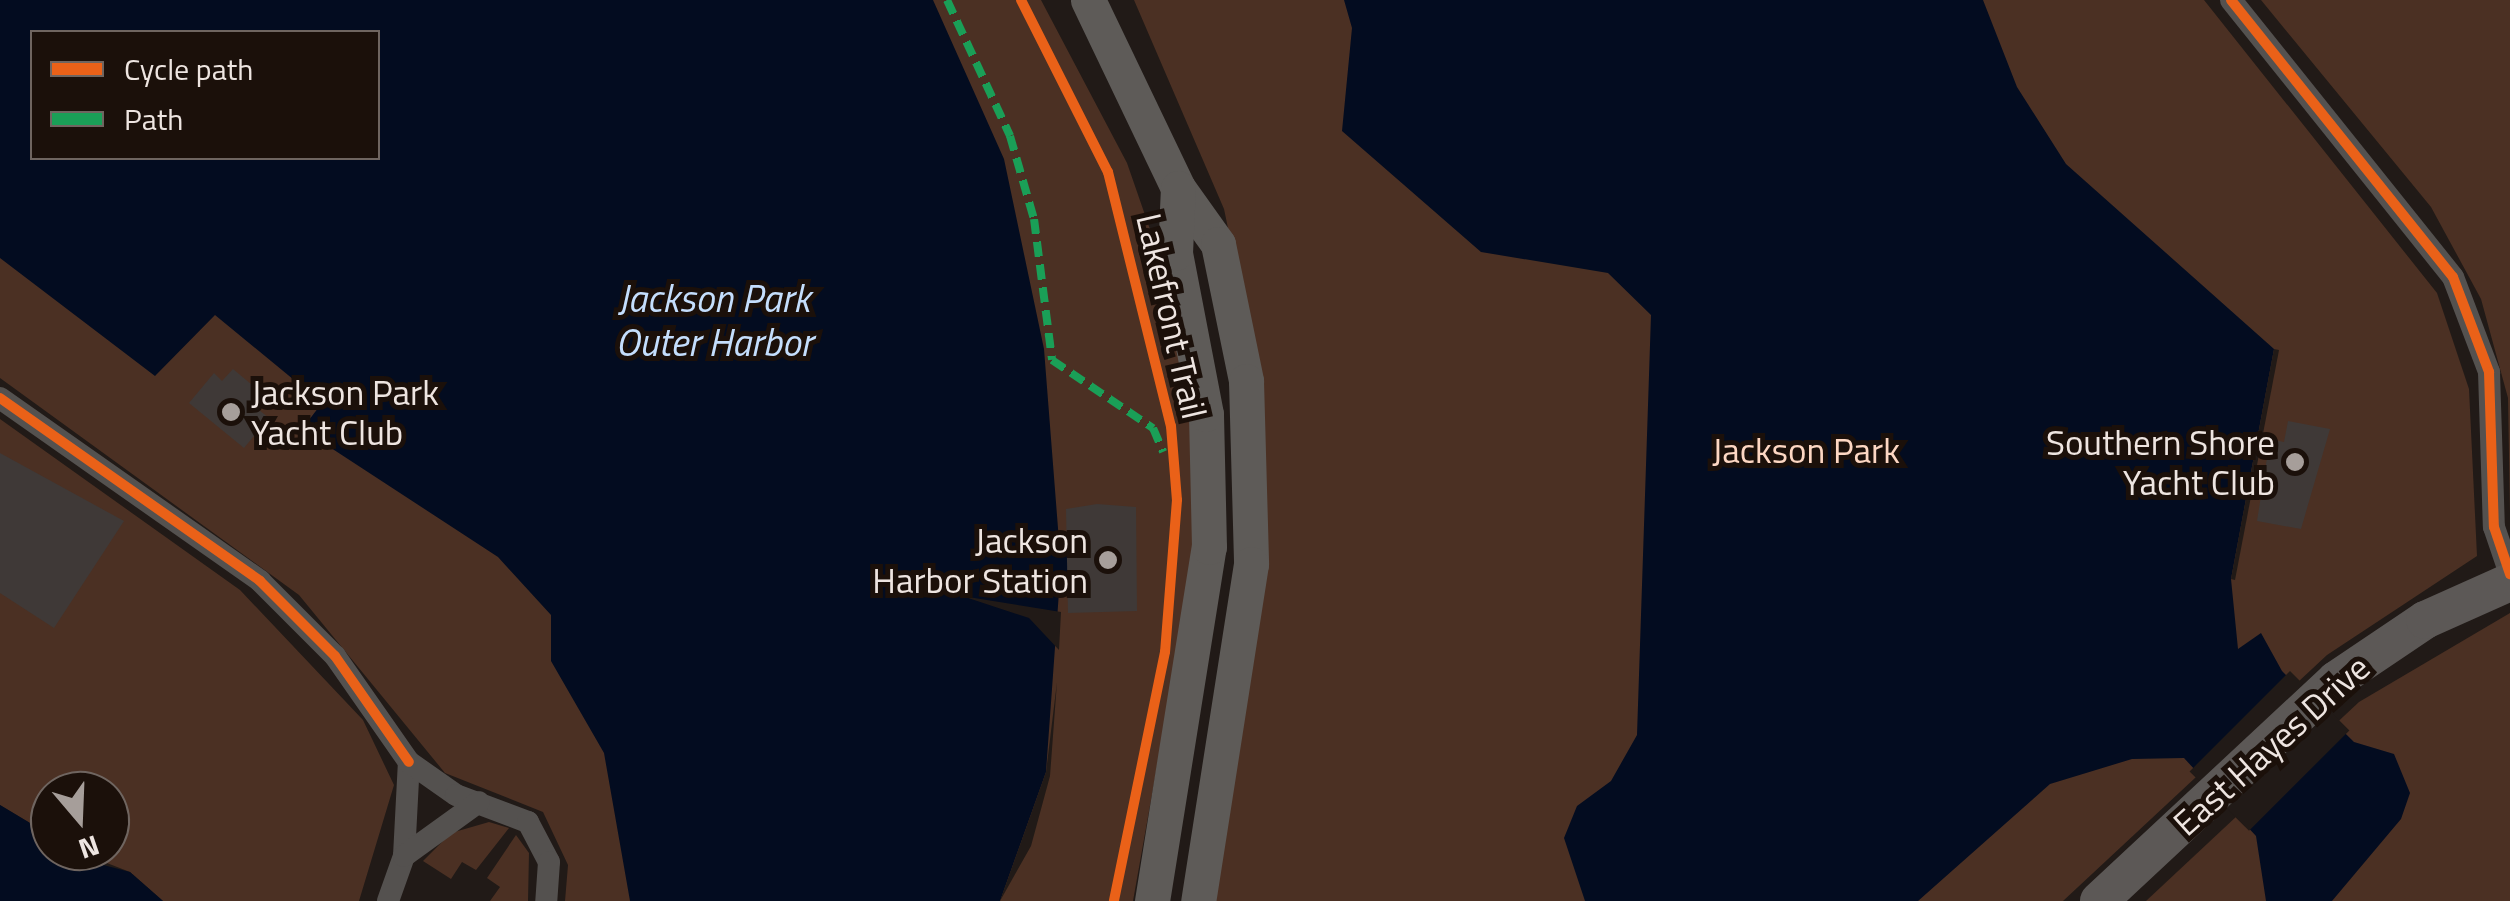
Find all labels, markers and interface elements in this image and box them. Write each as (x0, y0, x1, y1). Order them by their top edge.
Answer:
legend (30, 30, 380, 160)
text: Cycle path (124, 46, 253, 92)
text: Path (124, 96, 183, 142)
street label: Lakefront Trail (1128, 209, 1216, 423)
water label: Jackson Park Outer Harbor (615, 276, 813, 366)
place label: Jackson Park Yacht Club (251, 371, 439, 453)
marker: Jackson Park Yacht Club (220, 401, 242, 423)
place label: Southern Shore Yacht Club (2046, 421, 2275, 503)
park label: Jackson Park (1712, 429, 1900, 471)
marker: Southern Shore Yacht Club (2284, 451, 2306, 473)
place label: Jackson Harbor Station (872, 519, 1088, 601)
marker: Jackson Harbor Station (1097, 549, 1119, 571)
street label: East Hayes Drive (2164, 646, 2378, 844)
north arrow (30, 771, 130, 871)
text: N (73, 824, 105, 871)

